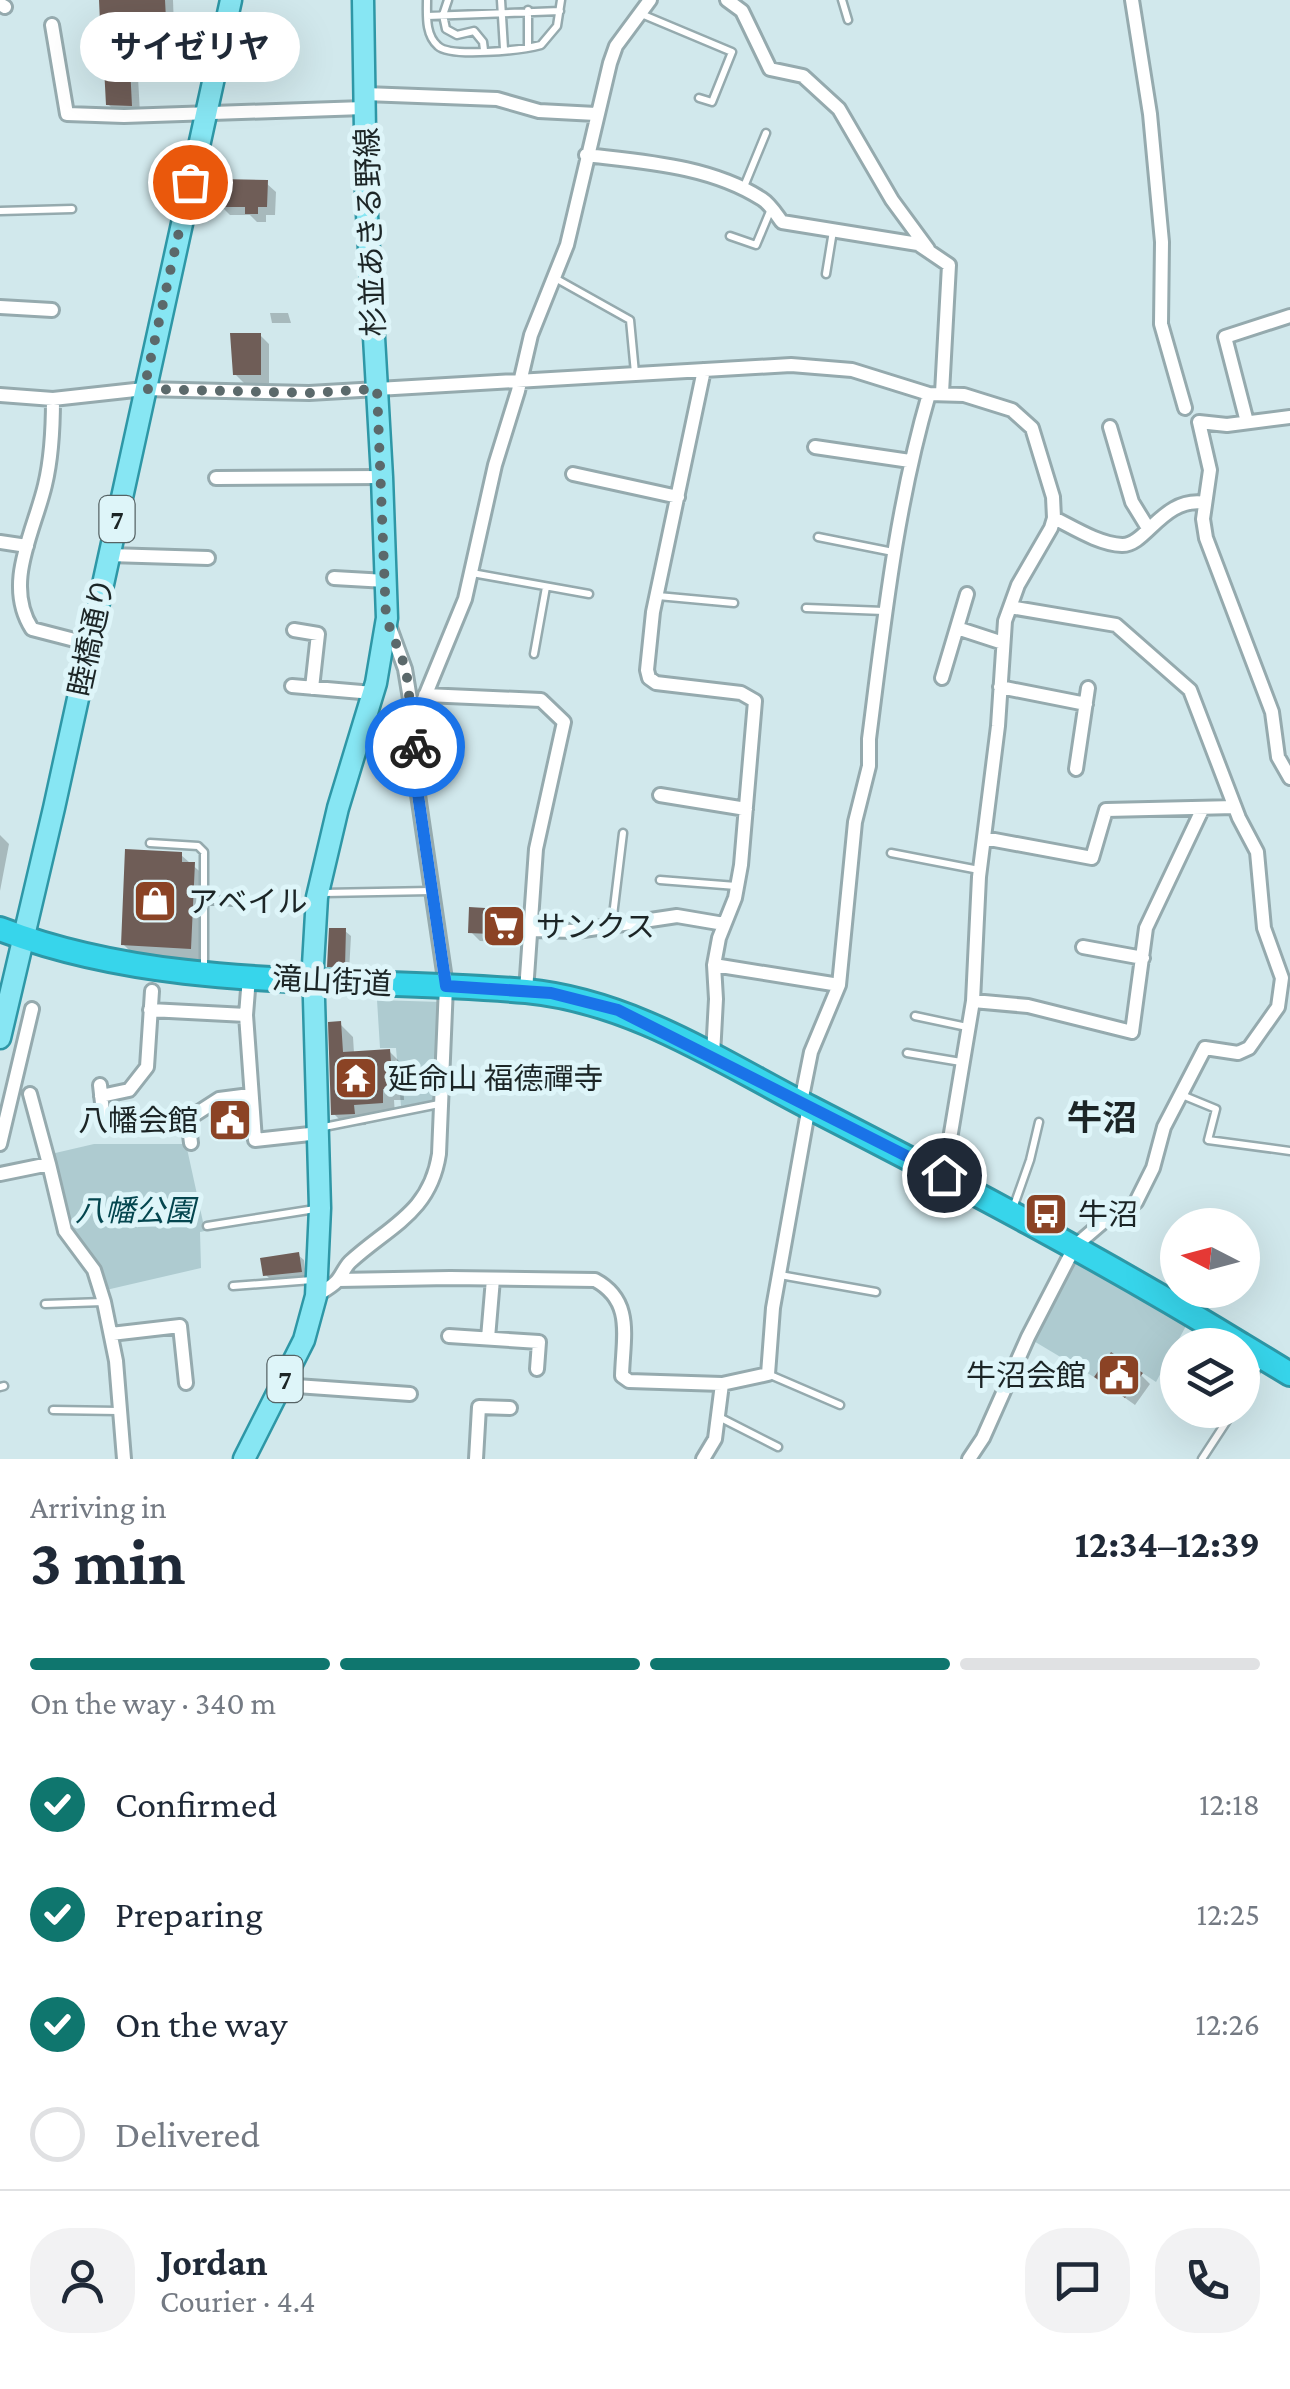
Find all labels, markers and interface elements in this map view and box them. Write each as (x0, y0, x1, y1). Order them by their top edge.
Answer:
callout: サイゼリヤ (80, 12, 300, 82)
text: サイゼリヤ (110, 29, 270, 65)
street label: 杉並あきる野線 (350, 127, 390, 337)
pin (148, 140, 233, 225)
icon: bag (163, 155, 218, 210)
road number: 7 (100, 496, 134, 542)
street label: 睦橋通り (62, 575, 120, 699)
courier (365, 697, 465, 797)
icon: bike (388, 720, 443, 775)
shop icon: アベイル (132, 878, 178, 924)
place label: アベイル (188, 885, 307, 918)
supermarket icon: サンクス (481, 903, 527, 949)
place label: サンクス (536, 910, 655, 943)
street label: 滝山街道 (271, 961, 393, 1001)
temple icon: 延命山 福德禪寺 (333, 1055, 379, 1101)
place label: 延命山 福德禪寺 (388, 1062, 604, 1095)
public building icon: 八幡会館 (207, 1097, 253, 1143)
district label: 牛沼 (1067, 1099, 1137, 1138)
place label: 八幡会館 (78, 1104, 198, 1137)
pin (902, 1133, 987, 1218)
icon: home (917, 1148, 972, 1203)
bus stop icon: 牛沼 (1023, 1191, 1069, 1237)
park label: 八幡公園 (75, 1194, 199, 1227)
place label: 牛沼 (1078, 1198, 1138, 1231)
north arrow (1160, 1208, 1260, 1308)
map controls (1160, 1208, 1260, 1428)
button: layers (1160, 1328, 1260, 1428)
public building icon: 牛沼会館 (1096, 1352, 1142, 1398)
road number: 7 (268, 1356, 302, 1402)
place label: 牛沼会館 (966, 1359, 1086, 1392)
text: Arriving in (30, 1489, 167, 1525)
text: 12:34–12:39 (1075, 1523, 1260, 1565)
text: 3 min (30, 1526, 185, 1598)
text: On the way · 340 m (30, 1685, 276, 1721)
icon: check (30, 1777, 85, 1832)
text: Confirmed (115, 1783, 278, 1825)
text: 12:18 (1199, 1786, 1260, 1822)
icon: check (30, 1887, 85, 1942)
text: Preparing (115, 1893, 263, 1935)
text: 12:25 (1196, 1896, 1260, 1932)
icon: check (30, 1997, 85, 2052)
text: On the way (115, 2003, 287, 2045)
text: 12:26 (1195, 2006, 1260, 2042)
text: Delivered (115, 2113, 260, 2155)
button: person (30, 2228, 135, 2333)
button: chat (1025, 2228, 1130, 2333)
button: phone (1155, 2228, 1260, 2333)
text: Jordan (160, 2241, 268, 2283)
text: Courier · 4.4 (160, 2283, 316, 2319)

